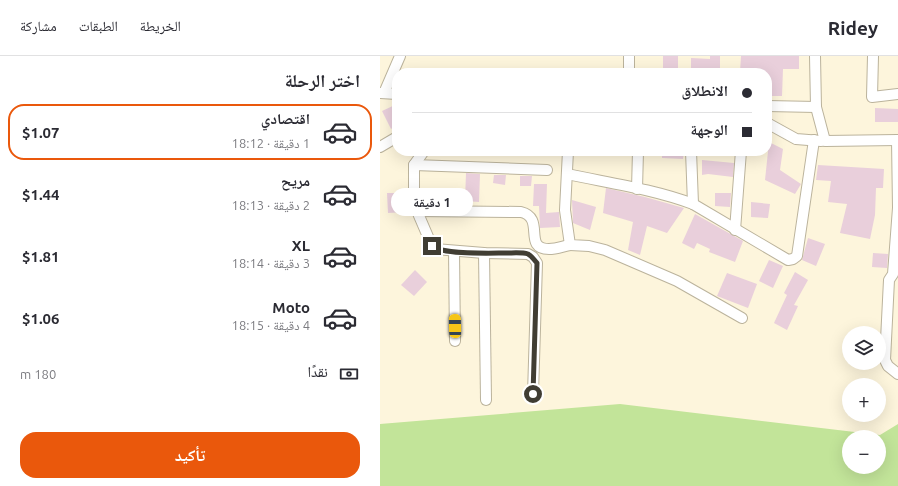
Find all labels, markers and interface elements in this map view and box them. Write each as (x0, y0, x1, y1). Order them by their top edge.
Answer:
text: Ridey (828, 17, 878, 39)
text: مشاركة (20, 18, 57, 34)
text: الطبقات (79, 18, 118, 34)
text: الخريطة (140, 18, 181, 34)
text: اختر الرحلة (285, 70, 360, 90)
text: الانطلاق (682, 82, 728, 99)
text: اقتصادي (261, 110, 310, 127)
icon: car (322, 114, 358, 150)
text: الوجهة (690, 121, 728, 138)
text: $1.07 (22, 124, 60, 141)
text: 1 دقيقة · 18:12 (232, 136, 310, 150)
text: مريح (281, 172, 310, 189)
icon: car (322, 176, 358, 212)
text: $1.44 (22, 186, 60, 203)
callout: 1 دقيقة (391, 188, 473, 216)
text: 1 دقيقة (413, 195, 451, 209)
text: 2 دقيقة · 18:13 (232, 198, 310, 212)
text: XL (292, 237, 310, 254)
route end (423, 237, 441, 255)
icon: car (322, 238, 358, 274)
text: $1.81 (22, 248, 60, 265)
text: 3 دقيقة · 18:14 (232, 256, 310, 270)
text: Moto (272, 299, 310, 316)
icon: car (322, 300, 358, 336)
text: $1.06 (22, 310, 60, 327)
car (449, 314, 461, 338)
text: 4 دقيقة · 18:15 (232, 318, 310, 332)
map controls (842, 326, 886, 474)
button: layers (842, 326, 886, 370)
text: نقدًا (307, 363, 328, 380)
icon: cash (338, 363, 360, 385)
text: 180 m (20, 367, 56, 381)
button: + (842, 378, 886, 422)
route start (524, 385, 542, 403)
button: − (842, 430, 886, 474)
button: تأكيد (20, 432, 360, 478)

